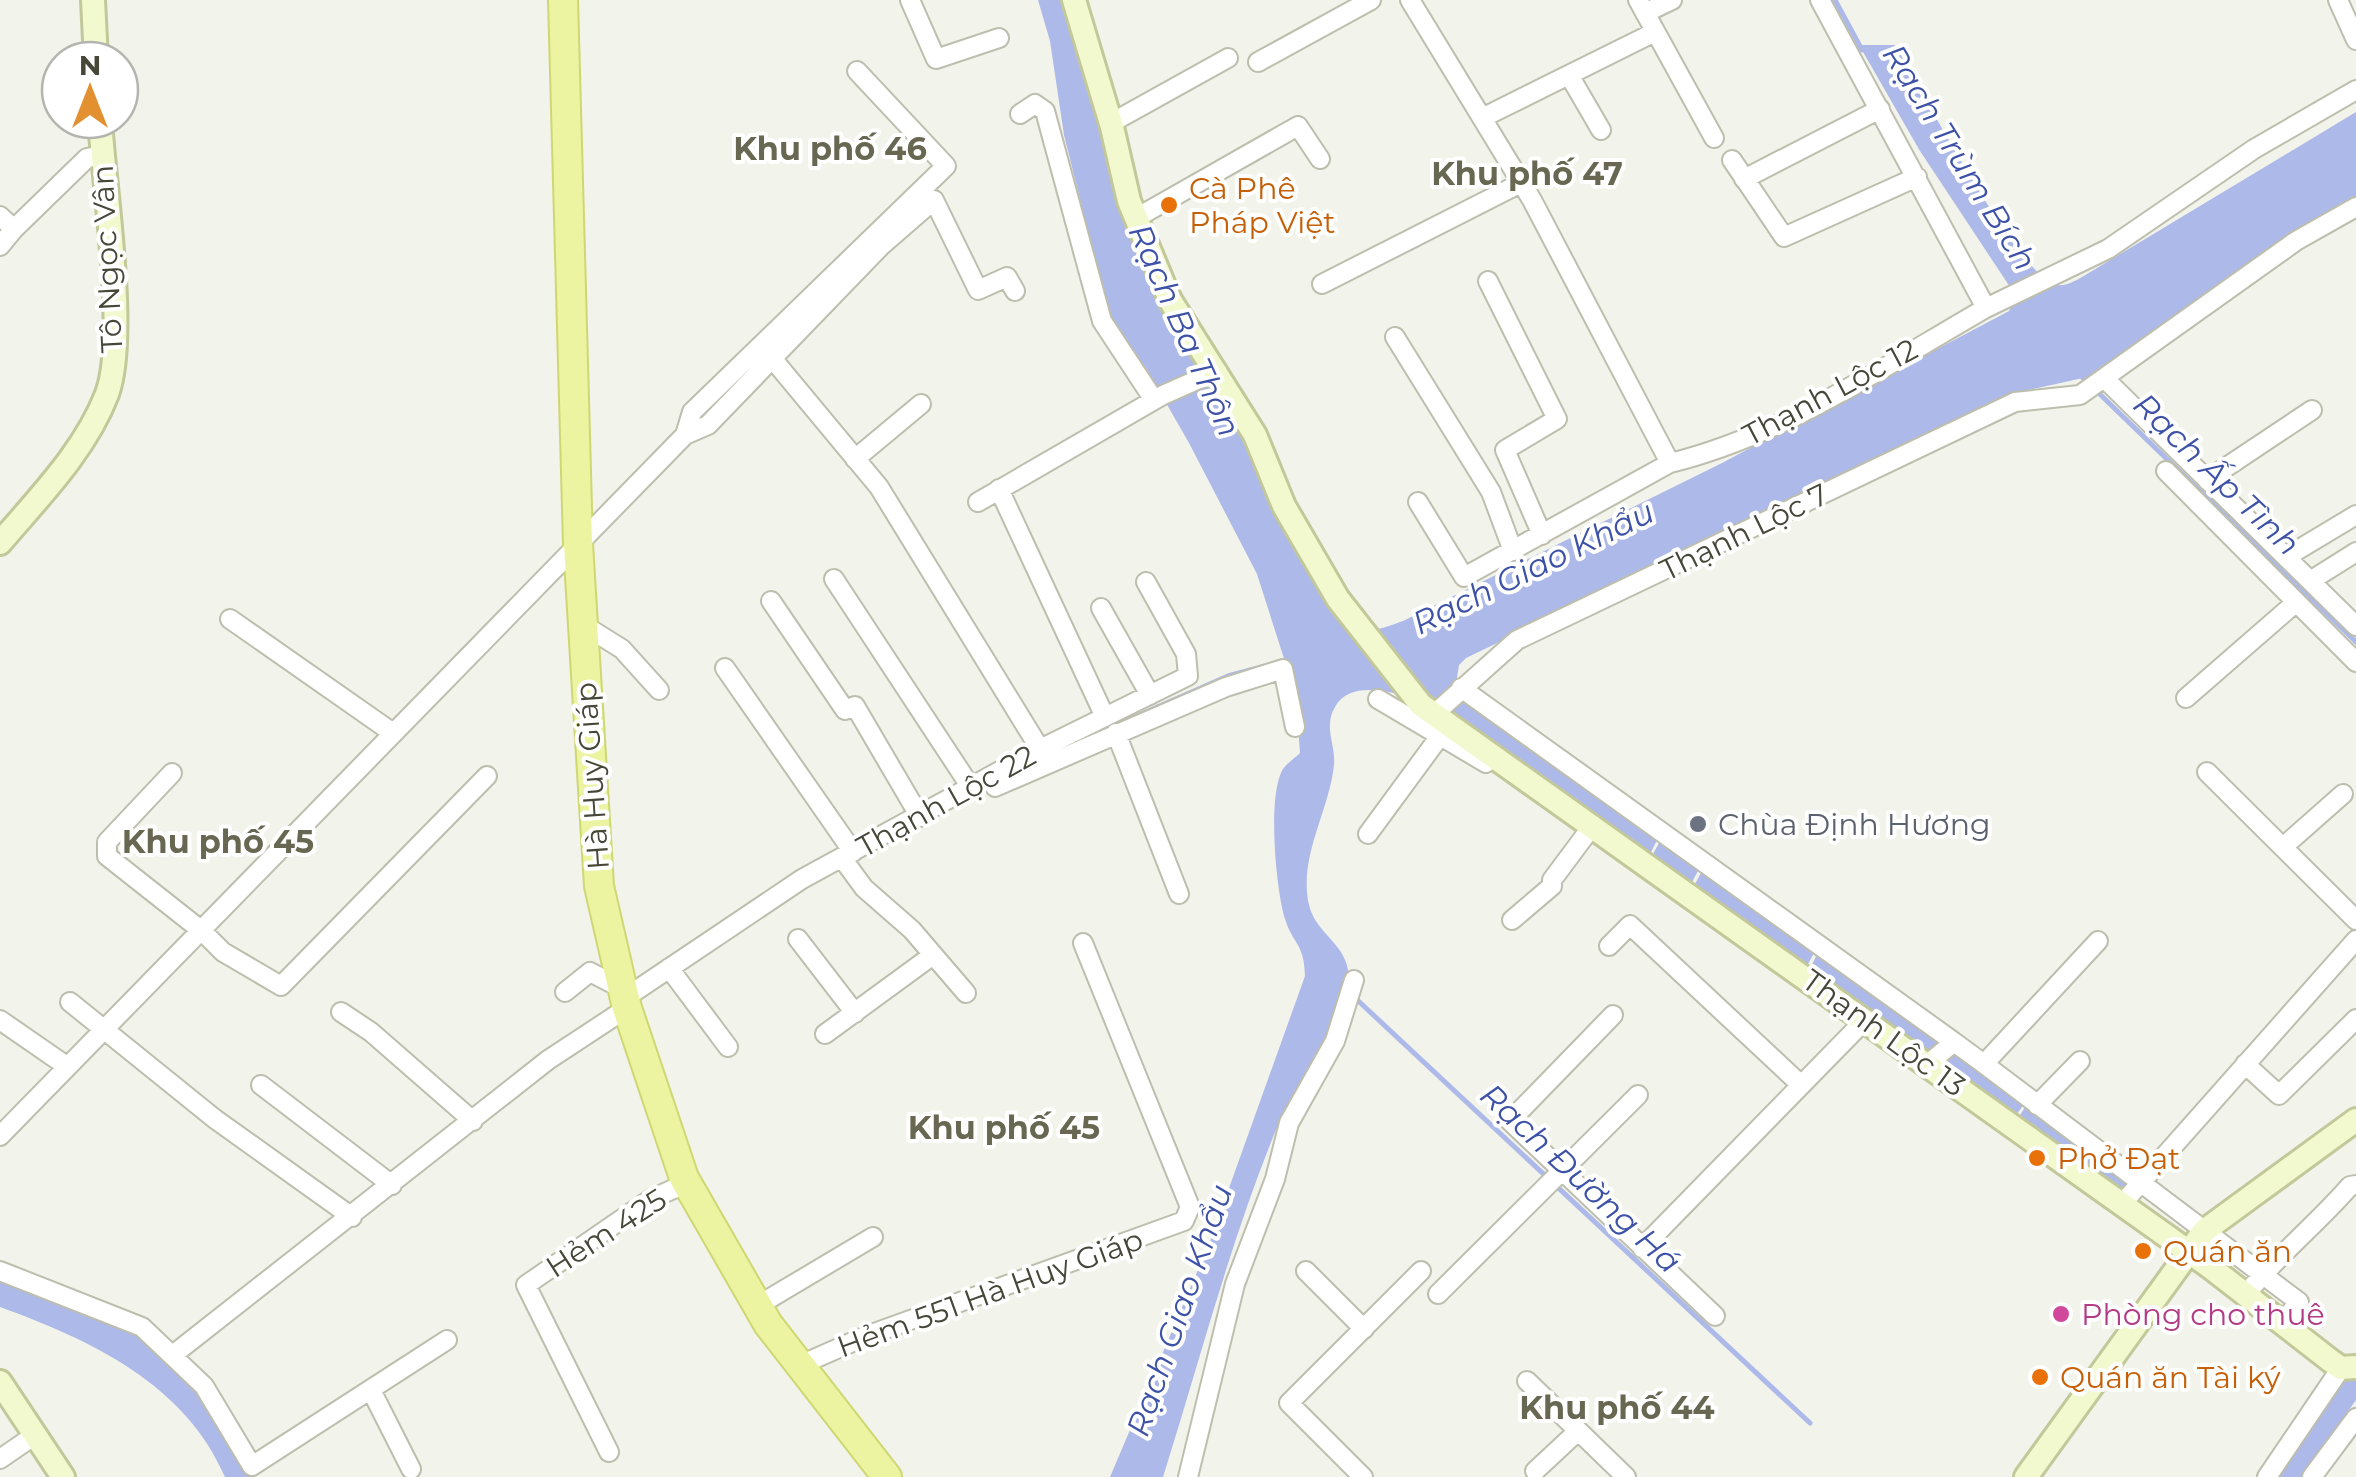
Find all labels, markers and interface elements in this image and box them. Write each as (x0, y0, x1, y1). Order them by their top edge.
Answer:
water label: Rạch Trùm Bích (1875, 37, 2045, 277)
north arrow (40, 40, 140, 140)
text: N (79, 48, 101, 82)
district label: Khu phố 46 (733, 129, 927, 168)
district label: Khu phố 47 (1431, 154, 1623, 193)
street label: Tô Ngọc Vân (84, 164, 130, 354)
place label: Cà Phê Pháp Việt (1189, 170, 1336, 241)
marker: Cà Phê Pháp Việt (1158, 194, 1180, 216)
water label: Rạch Ba Thôn (1121, 218, 1249, 442)
street label: Thạnh Lộc 12 (1736, 330, 1924, 454)
water label: Rạch Ấp Tình (2126, 385, 2308, 563)
street label: Thạnh Lộc 7 (1654, 475, 1834, 589)
water label: Rạch Giao Khẩu (1406, 492, 1660, 642)
street label: Hà Huy Giáp (567, 681, 617, 871)
street label: Thạnh Lộc 22 (850, 737, 1042, 865)
place label: Chùa Định Hương (1718, 806, 1990, 843)
marker: Chùa Định Hương (1687, 813, 1709, 835)
district label: Khu phố 45 (122, 822, 314, 861)
street label: Thạnh Lộc 13 (1795, 961, 1973, 1105)
water label: Rạch Đường Há (1473, 1075, 1689, 1281)
district label: Khu phố 45 (908, 1108, 1100, 1147)
place label: Phở Đạt (2057, 1140, 2180, 1177)
marker: Phở Đạt (2026, 1147, 2048, 1169)
water label: Rạch Giao Khẩu (1118, 1179, 1240, 1441)
street label: Hẻm 425 (539, 1180, 673, 1286)
street label: Hẻm 551 Hà Huy Giáp (832, 1220, 1148, 1366)
place label: Quán ăn (2163, 1233, 2292, 1270)
marker: Quán ăn (2132, 1240, 2154, 1262)
place label: Phòng cho thuê (2081, 1296, 2325, 1333)
marker: Phòng cho thuê (2050, 1303, 2072, 1325)
place label: Quán ăn Tài ký (2060, 1359, 2281, 1396)
marker: Quán ăn Tài ký (2029, 1366, 2051, 1388)
district label: Khu phố 44 (1519, 1388, 1715, 1427)

